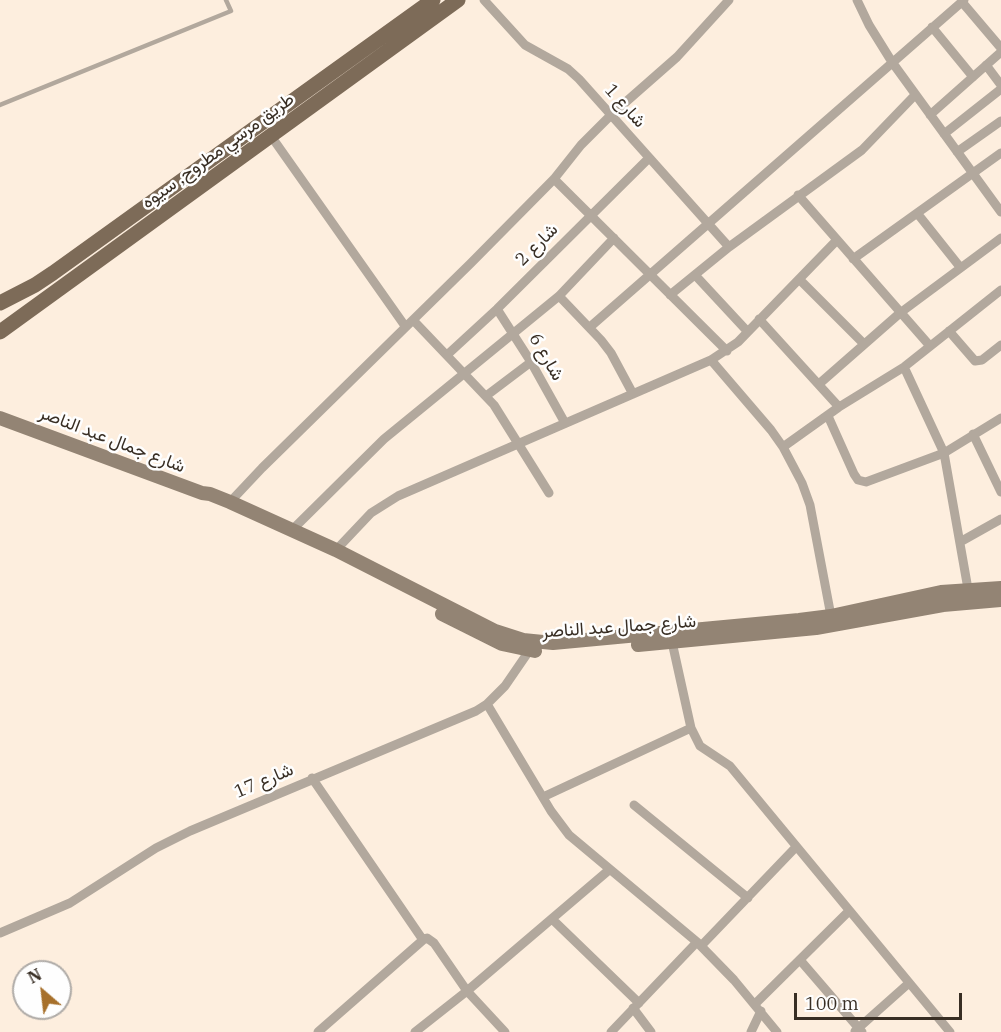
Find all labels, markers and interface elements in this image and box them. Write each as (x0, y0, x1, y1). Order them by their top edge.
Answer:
street label: شارع 1 (600, 80, 650, 132)
street label: طريق مرسي مطروح, سيوه (138, 88, 298, 214)
street label: شارع 2 (511, 219, 563, 271)
street label: شارع 6 (524, 329, 568, 385)
street label: شارع جمال عبد الناصر (36, 402, 188, 478)
street label: شارع جمال عبد الناصر (541, 611, 697, 643)
street label: شارع 17 (231, 759, 297, 803)
north arrow (12, 960, 72, 1020)
text: N (24, 964, 45, 988)
scale bar (797, 981, 965, 1019)
text: 100 m (805, 992, 859, 1015)

